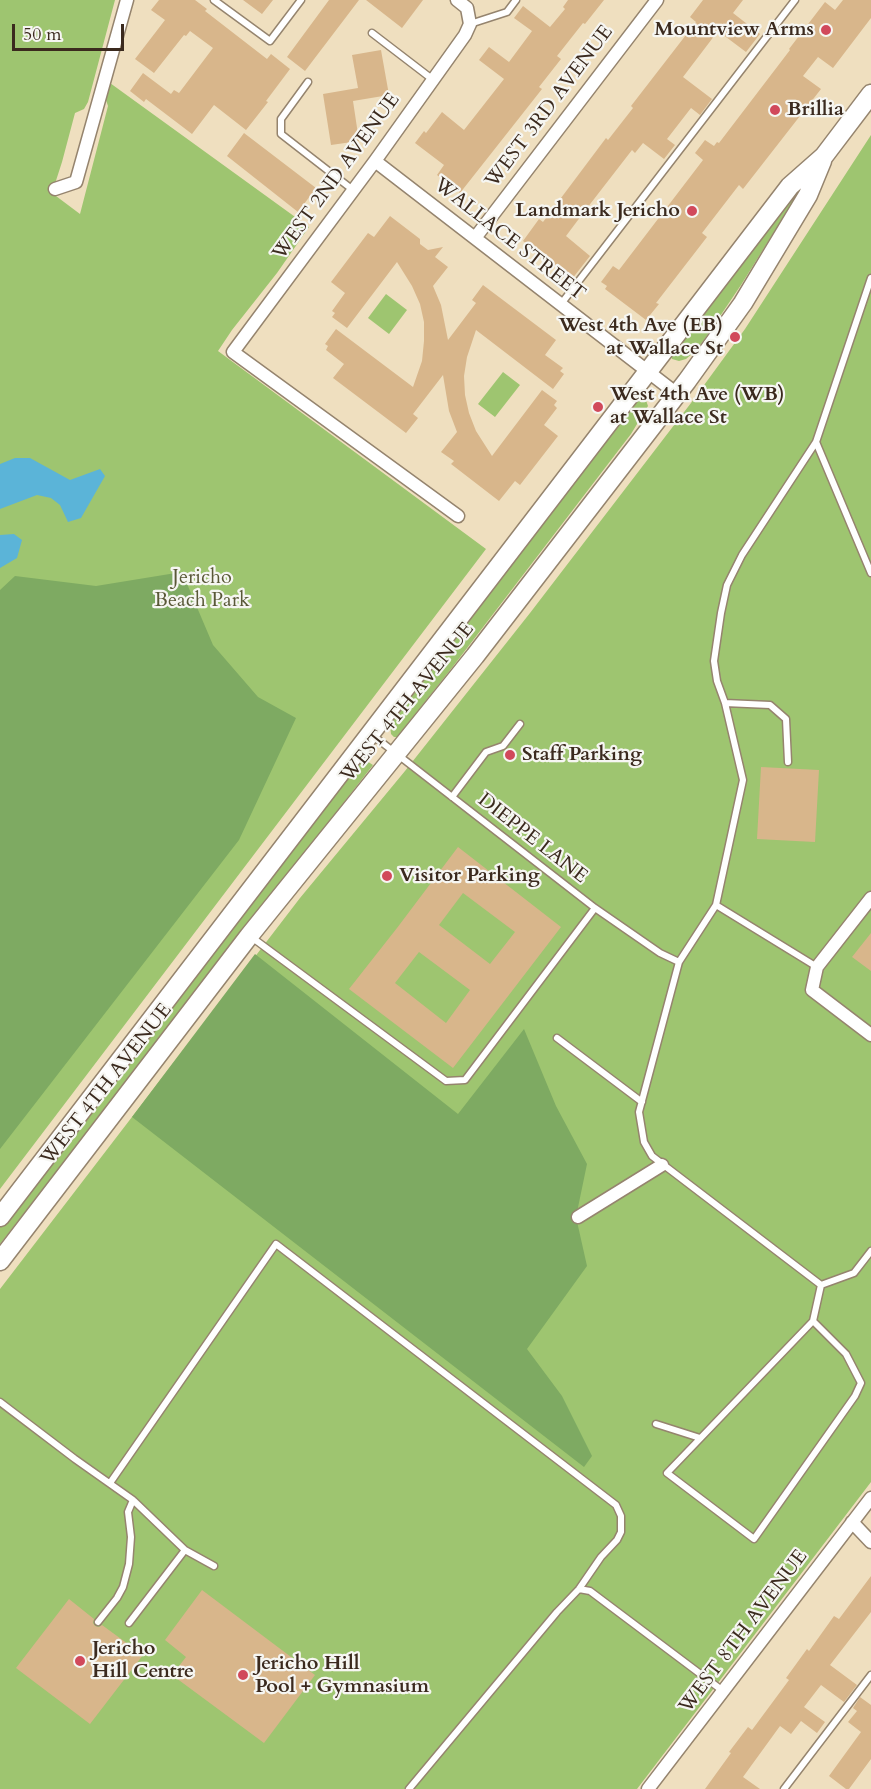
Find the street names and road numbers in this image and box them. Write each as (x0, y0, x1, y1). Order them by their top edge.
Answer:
street label: WEST 3RD AVENUE (481, 21, 619, 193)
street label: WEST 2ND AVENUE (268, 89, 406, 265)
street label: WALLACE STREET (428, 173, 590, 307)
street label: WEST 4TH AVENUE (336, 618, 480, 788)
street label: DIEPPE LANE (472, 789, 592, 889)
street label: WEST 4TH AVENUE (36, 999, 178, 1171)
street label: WEST 8TH AVENUE (675, 1546, 813, 1718)

